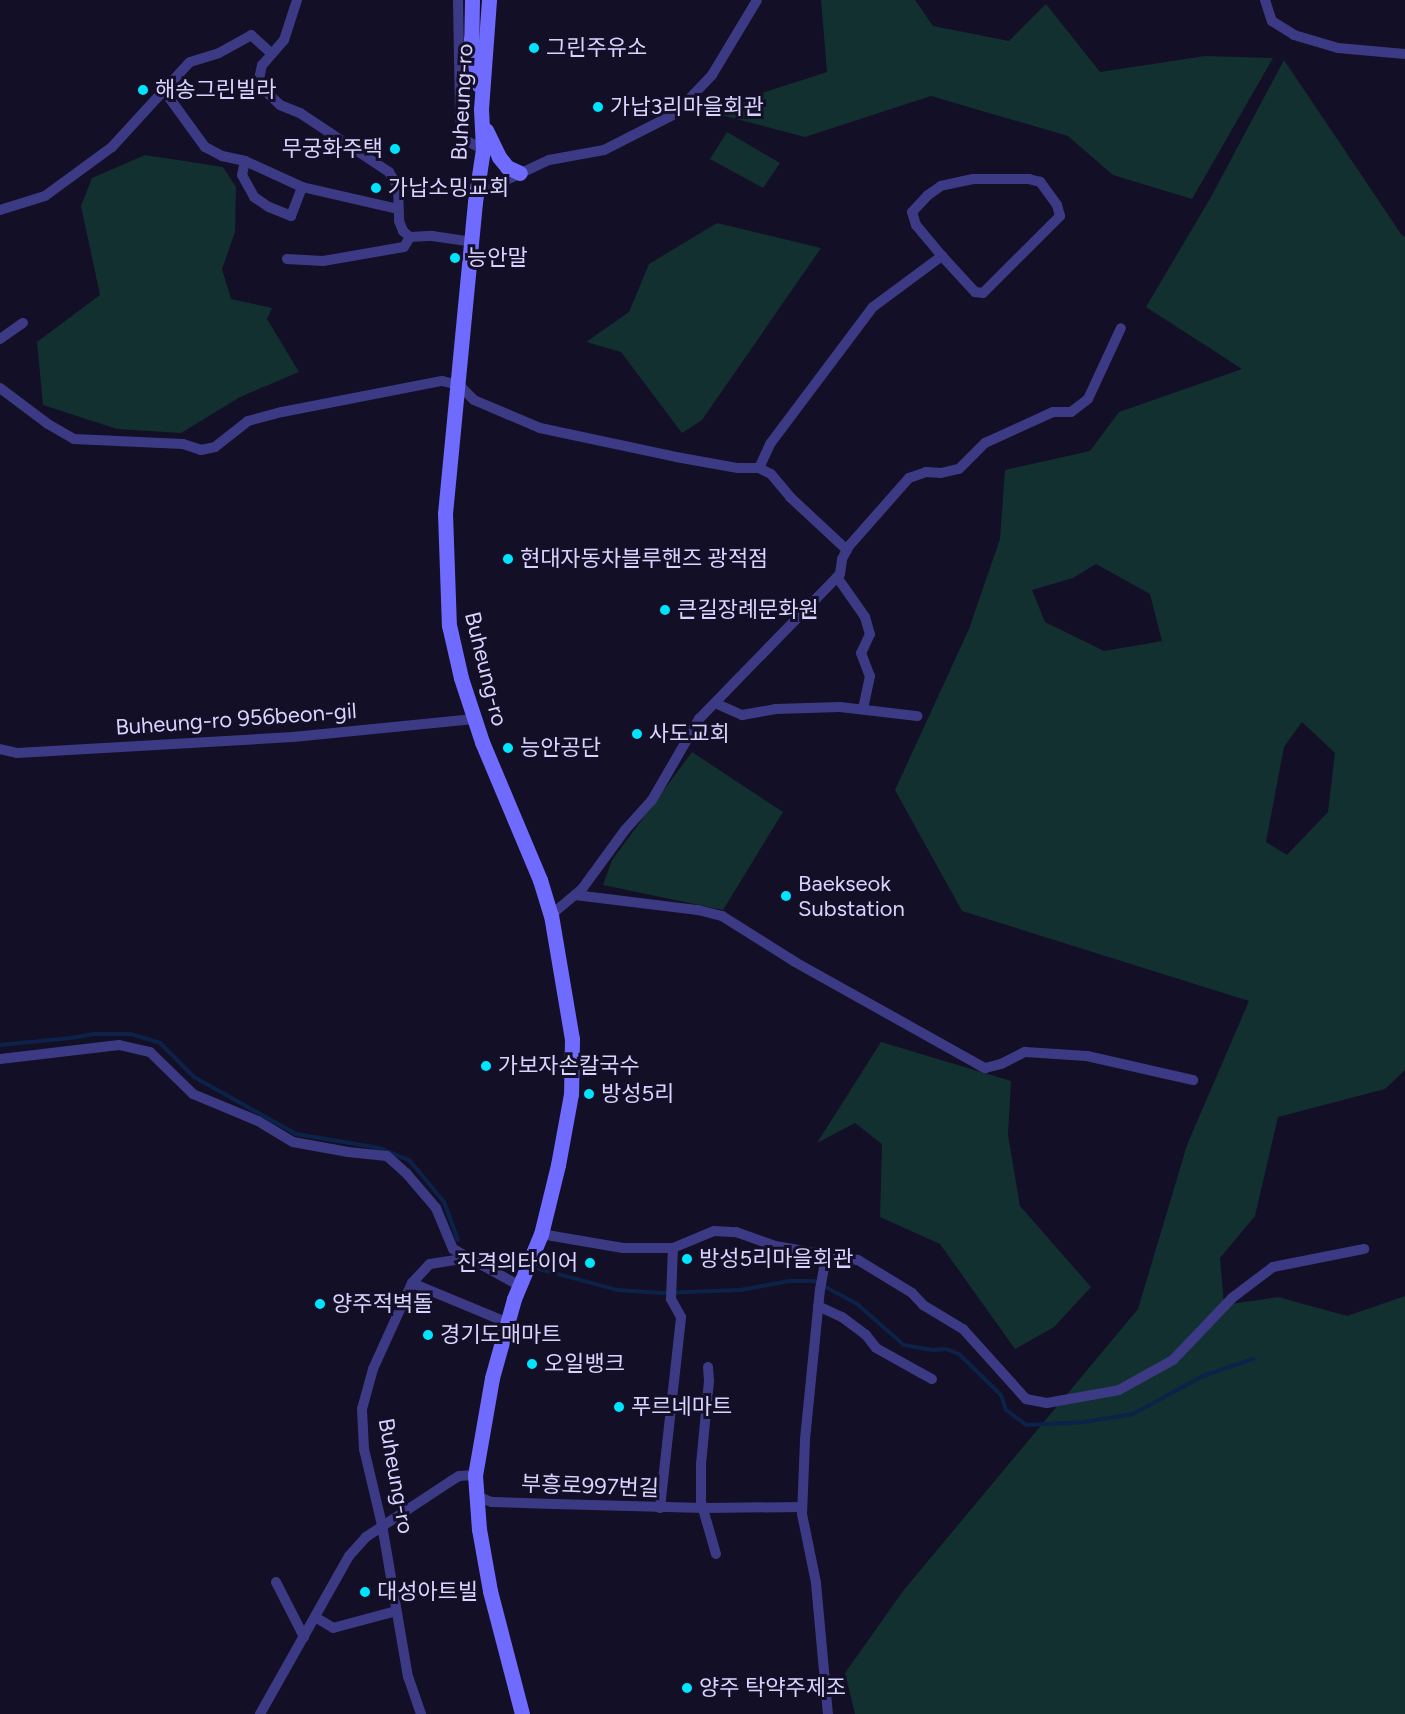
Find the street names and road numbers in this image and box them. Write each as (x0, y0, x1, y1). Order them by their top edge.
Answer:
street label: Buheung-ro (446, 43, 478, 161)
street label: Buheung-ro (459, 609, 513, 729)
street label: Buheung-ro 956beon-gil (114, 697, 358, 741)
street label: Buheung-ro (373, 1416, 419, 1536)
street label: 부흥로997번길 (521, 1470, 659, 1502)

